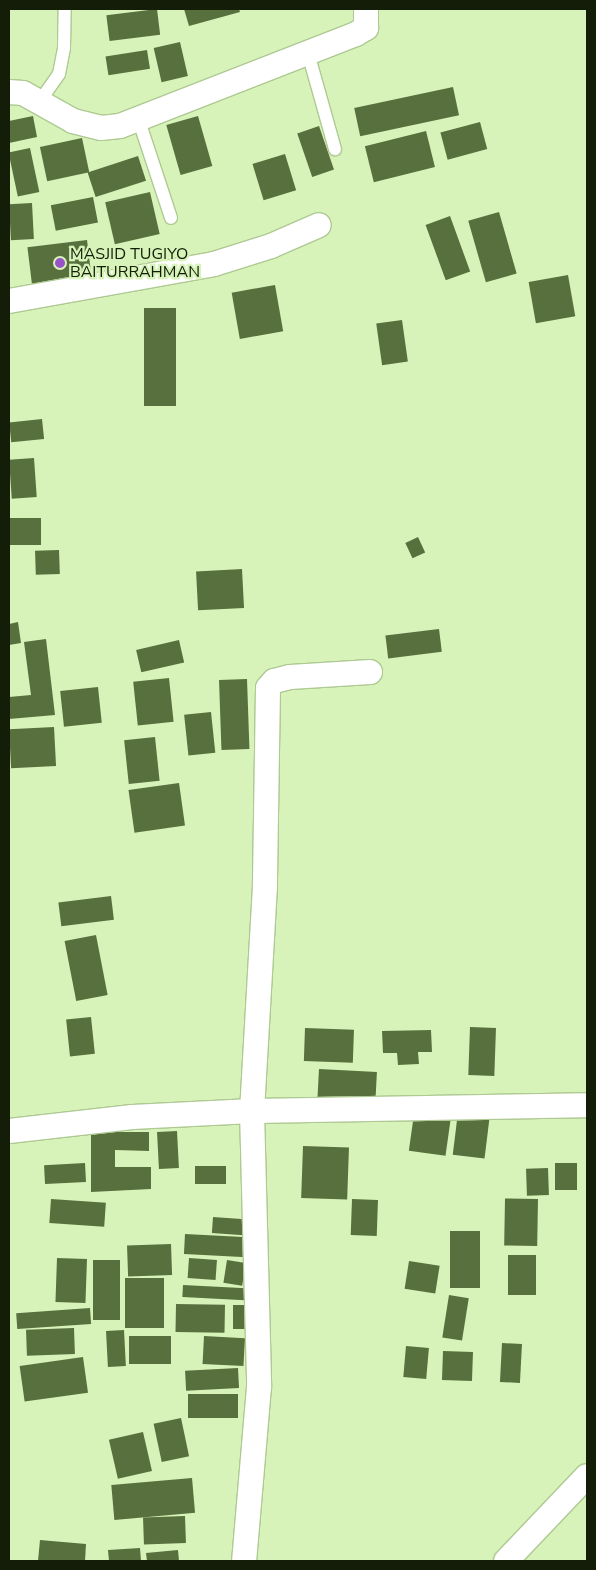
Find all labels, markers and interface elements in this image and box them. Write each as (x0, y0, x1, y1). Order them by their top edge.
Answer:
place label: MASJID TUGIYO BAITURRAHMAN (70, 244, 200, 282)
marker: MASJID TUGIYO BAITURRAHMAN (54, 257, 66, 269)

